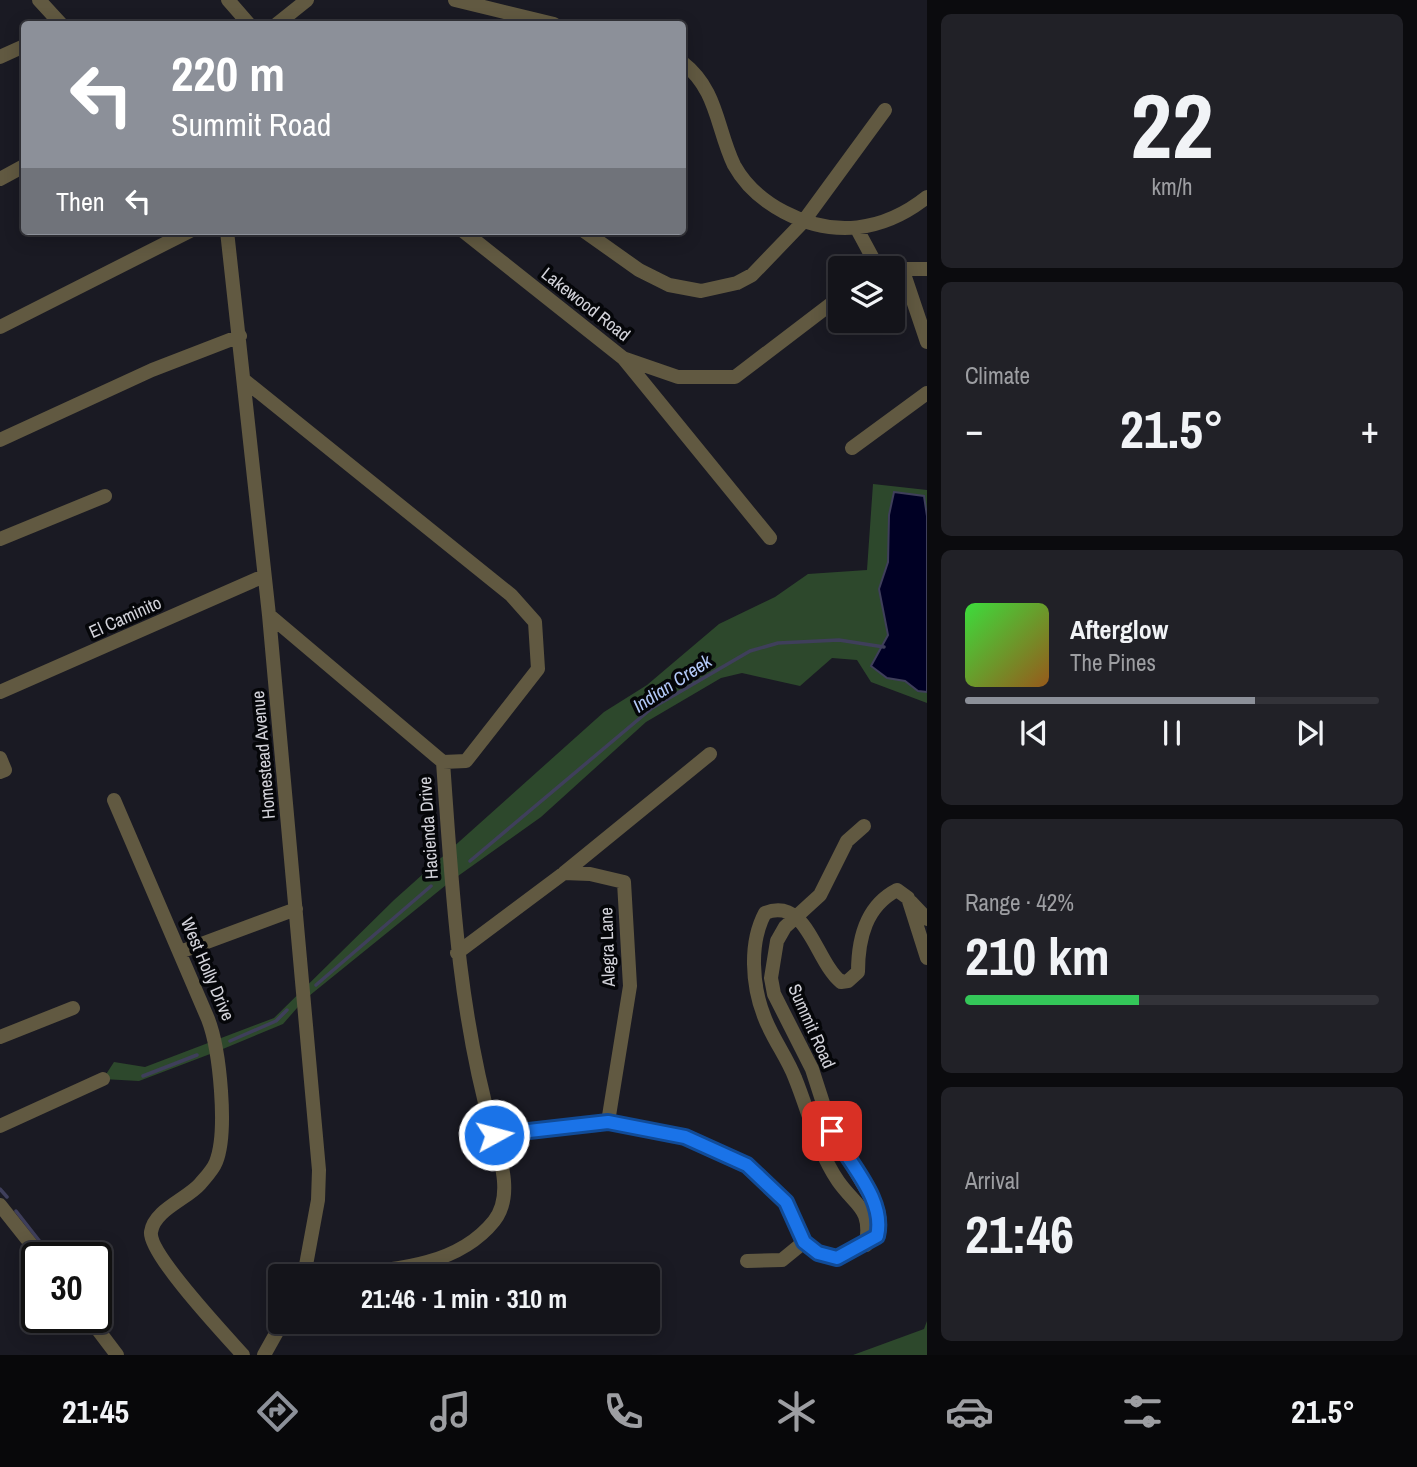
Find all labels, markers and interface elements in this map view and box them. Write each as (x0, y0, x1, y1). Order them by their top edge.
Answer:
text: 220 m (171, 40, 285, 106)
icon: left (56, 49, 147, 140)
text: 22 (1131, 64, 1214, 186)
text: Summit Road (171, 103, 331, 146)
text: km/h (1152, 171, 1192, 202)
icon: left (119, 182, 157, 220)
text: Then (56, 184, 105, 219)
map controls (828, 256, 905, 333)
button: layers (828, 256, 905, 333)
street label: Lakewood Road (536, 261, 636, 347)
text: Climate (965, 360, 1030, 391)
text: 21.5° (1120, 394, 1224, 464)
text: − (965, 404, 983, 455)
text: + (1361, 404, 1379, 455)
street label: El Caminito (85, 590, 165, 644)
text: Afterglow (1070, 612, 1168, 647)
water label: Indian Creek (628, 647, 717, 718)
text: The Pines (1070, 647, 1156, 678)
street label: Homestead Avenue (245, 690, 281, 820)
icon: previous (1015, 714, 1053, 752)
icon: pause (1153, 714, 1191, 752)
icon: next (1291, 714, 1329, 752)
street label: Hacienda Drive (412, 776, 444, 880)
text: Range · 42% (965, 887, 1074, 918)
street label: Alegra Lane (593, 907, 621, 988)
street label: West Holly Drive (175, 914, 241, 1024)
text: 210 km (965, 921, 1110, 991)
street label: Summit Road (782, 980, 842, 1072)
position arrow (457, 1098, 531, 1172)
pin (802, 1101, 862, 1161)
icon: arrive (813, 1112, 851, 1150)
text: Arrival (965, 1165, 1020, 1196)
text: 21:46 (965, 1199, 1074, 1269)
speed limit sign: 30 (21, 1242, 112, 1333)
text: 21:46 · 1 min · 310 m (361, 1281, 567, 1316)
icon: directions (253, 1387, 302, 1436)
icon: music (426, 1387, 475, 1436)
icon: phone (599, 1387, 648, 1436)
icon: climate (772, 1387, 821, 1436)
icon: car (945, 1387, 994, 1436)
icon: filters (1118, 1387, 1167, 1436)
text: 21:45 (62, 1390, 129, 1433)
text: 21.5° (1291, 1390, 1355, 1433)

